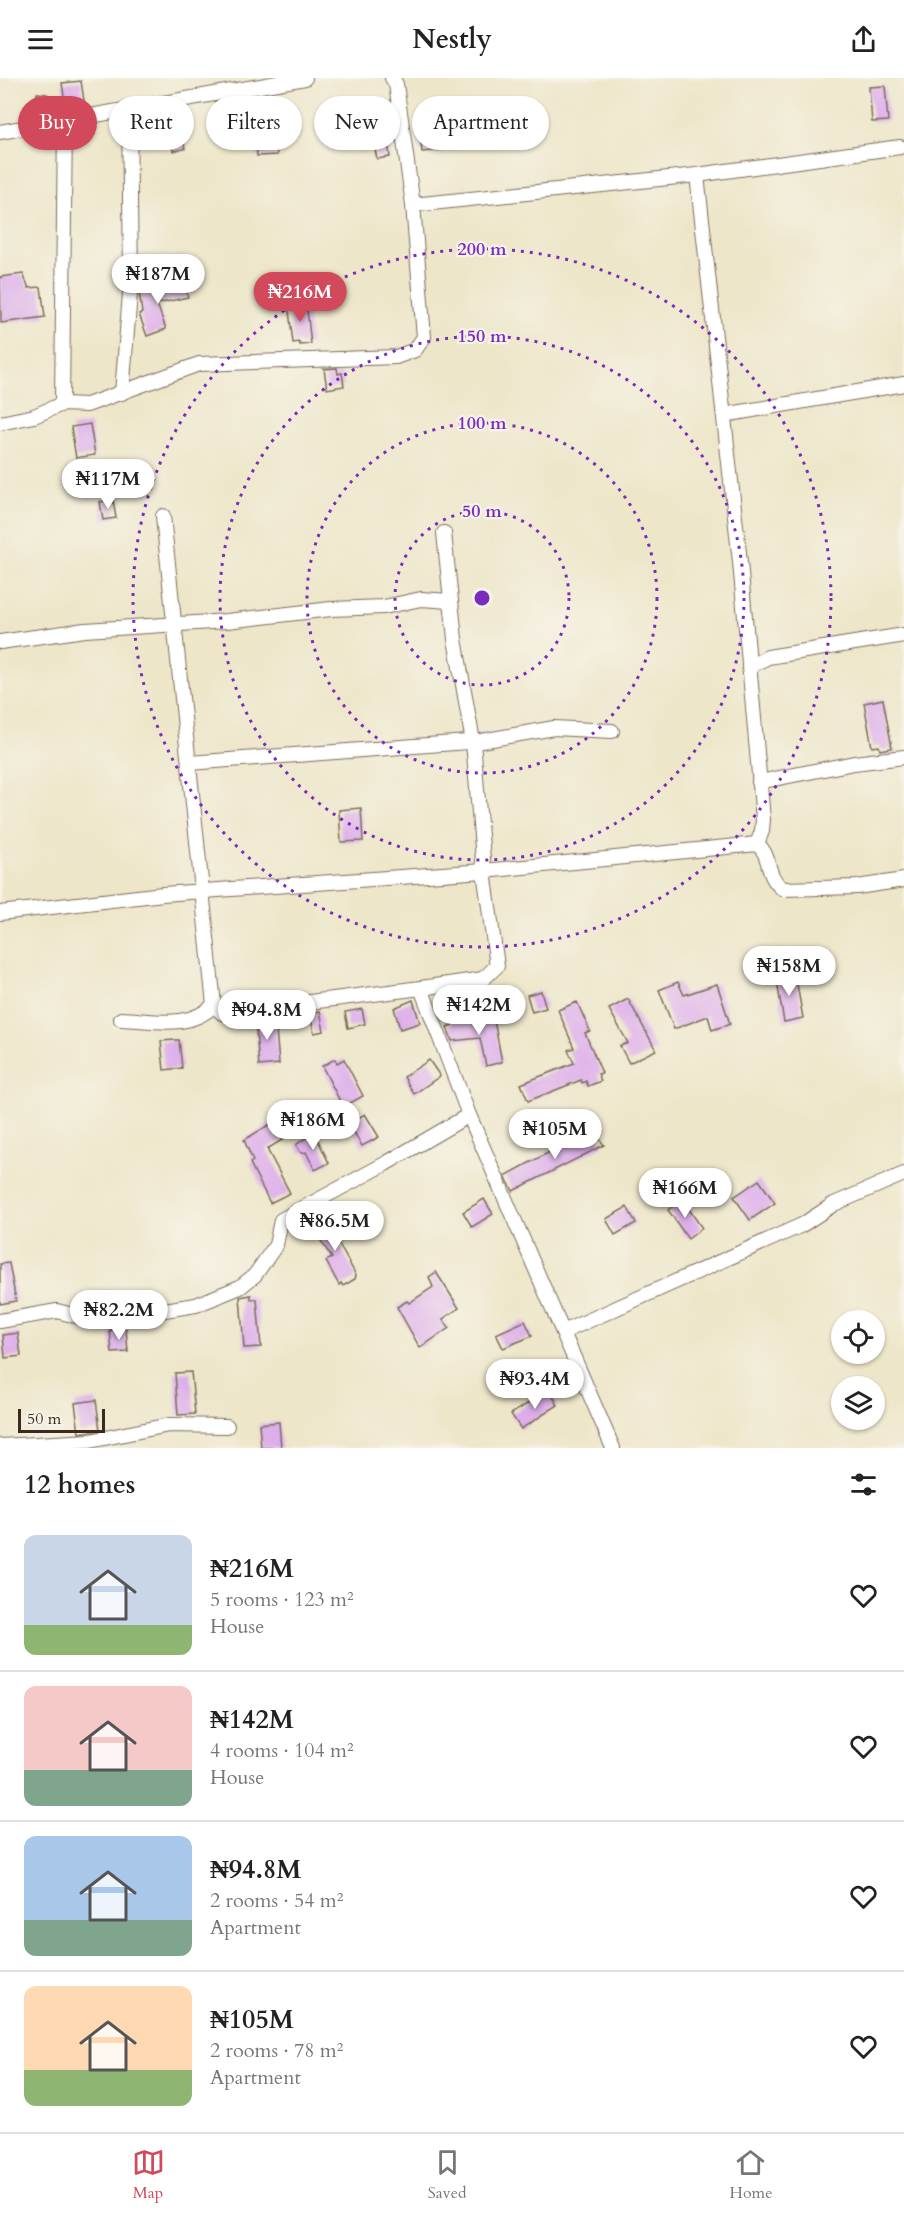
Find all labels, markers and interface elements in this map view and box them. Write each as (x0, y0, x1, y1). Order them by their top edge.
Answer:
text: Nestly (412, 21, 492, 58)
icon: menu (24, 23, 57, 56)
icon: share (847, 23, 880, 56)
chip: Buy (18, 96, 97, 150)
chip: Rent (109, 96, 194, 150)
chip: Filters (206, 96, 302, 150)
chip: New (314, 96, 400, 150)
chip: Apartment (412, 96, 549, 150)
text: 200 m (457, 237, 507, 262)
pin: ₦187M (116, 254, 200, 305)
text: ₦187M (126, 260, 190, 287)
pin: ₦216M (258, 272, 342, 323)
text: ₦216M (268, 278, 332, 305)
text: 150 m (457, 324, 507, 349)
text: 100 m (457, 411, 507, 436)
pin: ₦117M (66, 459, 150, 510)
text: ₦117M (76, 465, 140, 492)
text: 50 m (462, 499, 502, 524)
centre of rings (472, 588, 492, 608)
pin: ₦158M (747, 946, 831, 997)
text: ₦158M (757, 952, 821, 979)
pin: ₦142M (437, 985, 521, 1036)
pin: ₦94.8M (218, 990, 316, 1041)
text: ₦142M (447, 991, 511, 1018)
text: ₦94.8M (232, 996, 302, 1023)
pin: ₦186M (271, 1100, 355, 1151)
text: ₦186M (281, 1106, 345, 1133)
pin: ₦105M (513, 1109, 597, 1160)
text: ₦105M (523, 1115, 587, 1142)
pin: ₦166M (643, 1168, 727, 1219)
text: ₦166M (653, 1174, 717, 1201)
pin: ₦86.5M (286, 1201, 384, 1252)
text: ₦86.5M (300, 1207, 370, 1234)
pin: ₦82.2M (70, 1290, 168, 1341)
text: ₦82.2M (84, 1296, 154, 1323)
map controls (831, 1310, 885, 1430)
button: locate (831, 1310, 885, 1364)
pin: ₦93.4M (486, 1359, 584, 1410)
text: ₦93.4M (500, 1365, 570, 1392)
button: layers (831, 1376, 885, 1430)
scale bar (18, 1406, 105, 1434)
text: 50 m (27, 1408, 61, 1430)
text: 12 homes (24, 1467, 135, 1502)
icon: filters (847, 1468, 880, 1501)
text: ₦216M (210, 1551, 294, 1586)
icon: home (72, 1559, 144, 1631)
icon: heart (847, 1579, 880, 1612)
text: 5 rooms · 123 m² (210, 1586, 354, 1613)
text: House (210, 1613, 264, 1640)
text: ₦142M (210, 1702, 294, 1737)
icon: home (72, 1710, 144, 1782)
icon: heart (847, 1730, 880, 1763)
text: 4 rooms · 104 m² (210, 1737, 354, 1764)
text: House (210, 1764, 264, 1791)
text: ₦94.8M (210, 1852, 302, 1887)
icon: home (72, 1860, 144, 1932)
icon: heart (847, 1880, 880, 1913)
text: 2 rooms · 54 m² (210, 1887, 343, 1914)
text: Apartment (210, 1914, 301, 1941)
text: ₦105M (210, 2002, 294, 2037)
icon: home (72, 2010, 144, 2082)
icon: heart (847, 2030, 880, 2063)
text: 2 rooms · 78 m² (210, 2037, 343, 2064)
text: Apartment (210, 2064, 301, 2091)
tab: Map (132, 2146, 165, 2204)
tab: Saved (428, 2146, 466, 2204)
tab: Home (730, 2146, 772, 2204)

